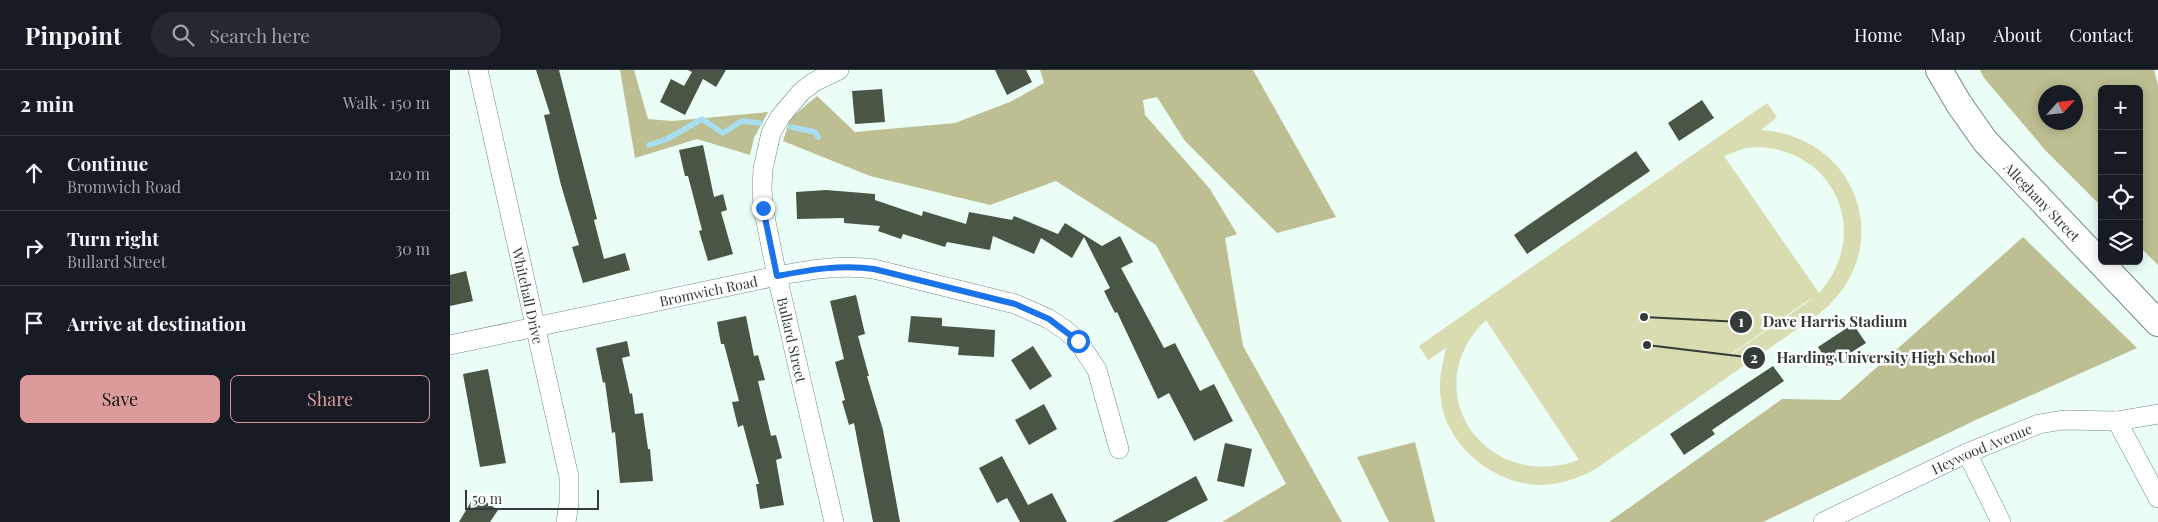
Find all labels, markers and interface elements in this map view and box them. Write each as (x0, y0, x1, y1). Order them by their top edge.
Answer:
search box (151, 12, 501, 57)
text: Pinpoint (25, 19, 121, 51)
icon: search (169, 21, 197, 49)
text: Search here (209, 22, 310, 48)
text: Home (1854, 23, 1902, 47)
text: Map (1930, 23, 1965, 47)
text: About (1993, 23, 2042, 47)
text: Contact (2070, 23, 2133, 47)
north arrow (2038, 85, 2083, 130)
map controls (2098, 85, 2143, 265)
button: + (2098, 85, 2143, 130)
text: 2 min (20, 89, 74, 117)
text: Walk · 150 m (343, 92, 430, 113)
button: − (2098, 130, 2143, 175)
text: Continue (67, 150, 148, 176)
street label: Alleghany Street (2000, 157, 2085, 246)
icon: ahead (20, 159, 48, 187)
text: 120 m (389, 163, 430, 184)
button: locate (2098, 175, 2143, 220)
text: Bromwich Road (67, 176, 181, 197)
route end (752, 197, 775, 220)
button: layers (2098, 220, 2143, 265)
text: Turn right (67, 225, 159, 251)
icon: right (20, 234, 48, 262)
text: 30 m (395, 238, 430, 259)
street label: Whitehall Drive (508, 245, 548, 345)
text: Bullard Street (67, 251, 166, 272)
street label: Bromwich Road (657, 271, 759, 310)
street label: Bullard Street (773, 295, 811, 386)
callout: Dave Harris Stadium (1728, 307, 1918, 337)
icon: arrive (20, 309, 48, 337)
text: Arrive at destination (67, 310, 247, 336)
text: 1 (1738, 311, 1744, 331)
text: Dave Harris Stadium (1763, 311, 1908, 331)
route start (1067, 330, 1090, 353)
callout: Harding University High School (1741, 343, 2006, 373)
text: 2 (1750, 347, 1758, 367)
text: Harding University High School (1776, 347, 1996, 367)
button: Save (20, 375, 220, 423)
button: Share (230, 375, 430, 423)
street label: Heywood Avenue (1928, 418, 2035, 478)
scale bar (465, 487, 599, 510)
text: 50 m (472, 489, 502, 508)

